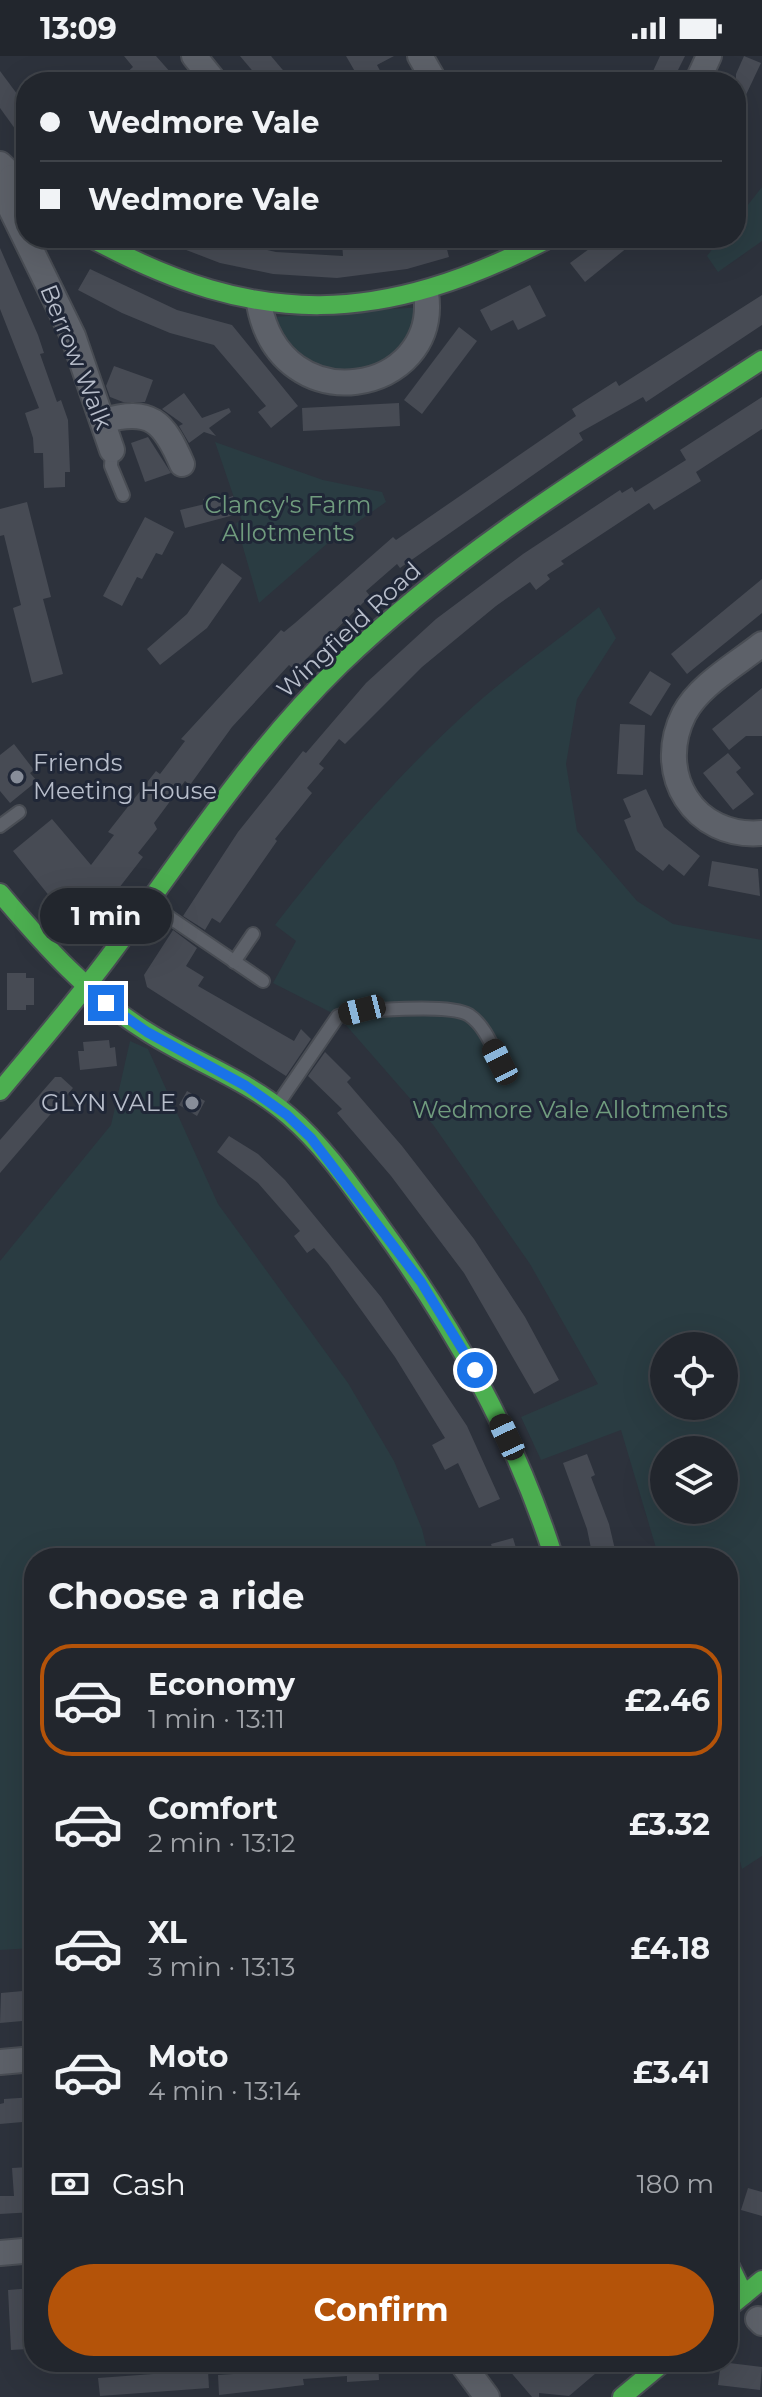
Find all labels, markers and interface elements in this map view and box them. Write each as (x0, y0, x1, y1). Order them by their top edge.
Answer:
text: 13:09 (40, 10, 117, 47)
text: Wedmore Vale (88, 104, 319, 141)
text: Wedmore Vale (88, 181, 319, 218)
street label: Berrow Walk (34, 280, 119, 434)
park label: Clancy's Farm Allotments (205, 490, 371, 547)
street label: Wingfield Road (271, 556, 427, 704)
place label: Friends Meeting House (33, 748, 217, 805)
marker: Friends Meeting House (8, 768, 26, 786)
callout: 1 min (40, 887, 172, 943)
text: 1 min (71, 900, 141, 932)
route end (88, 985, 124, 1021)
car (336, 993, 388, 1027)
car (478, 1035, 522, 1089)
place label: GLYN VALE (41, 1088, 176, 1117)
marker: GLYN VALE (183, 1094, 201, 1112)
park label: Wedmore Vale Allotments (412, 1095, 728, 1124)
map controls (650, 1332, 738, 1524)
button: locate (650, 1332, 738, 1420)
route start (457, 1352, 493, 1388)
car (486, 1410, 528, 1464)
button: layers (650, 1436, 738, 1524)
text: Choose a ride (48, 1574, 305, 1618)
icon: car (52, 1664, 124, 1736)
text: Economy (148, 1666, 295, 1703)
text: £2.46 (625, 1682, 710, 1719)
text: 1 min · 13:11 (148, 1703, 285, 1735)
icon: car (52, 1788, 124, 1860)
text: Comfort (148, 1790, 278, 1827)
text: £3.32 (629, 1806, 710, 1843)
text: 2 min · 13:12 (148, 1827, 296, 1859)
icon: car (52, 1912, 124, 1984)
text: XL (148, 1914, 187, 1951)
text: £4.18 (631, 1930, 710, 1967)
text: 3 min · 13:13 (148, 1951, 295, 1983)
icon: car (52, 2036, 124, 2108)
text: Moto (148, 2038, 229, 2075)
text: £3.41 (633, 2054, 710, 2091)
text: 4 min · 13:14 (148, 2075, 300, 2107)
icon: cash (48, 2162, 92, 2206)
text: Cash (112, 2166, 186, 2203)
text: 180 m (636, 2168, 714, 2200)
button: Confirm (48, 2264, 714, 2356)

